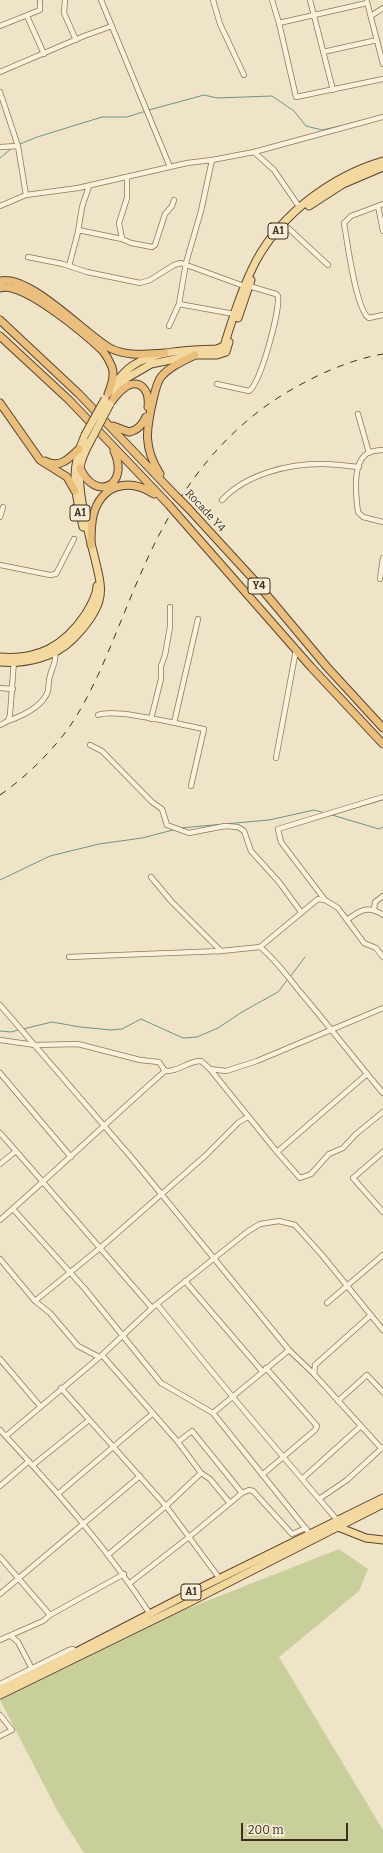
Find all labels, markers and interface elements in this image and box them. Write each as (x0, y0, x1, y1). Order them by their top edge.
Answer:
road number: A1 (268, 223, 288, 239)
street label: Rocade Y4 (182, 487, 228, 535)
road number: A1 (70, 505, 90, 521)
road number: Y4 (248, 578, 270, 594)
road number: A1 (181, 1584, 201, 1600)
scale bar (243, 1815, 350, 1841)
text: 200 m (248, 1823, 284, 1837)

